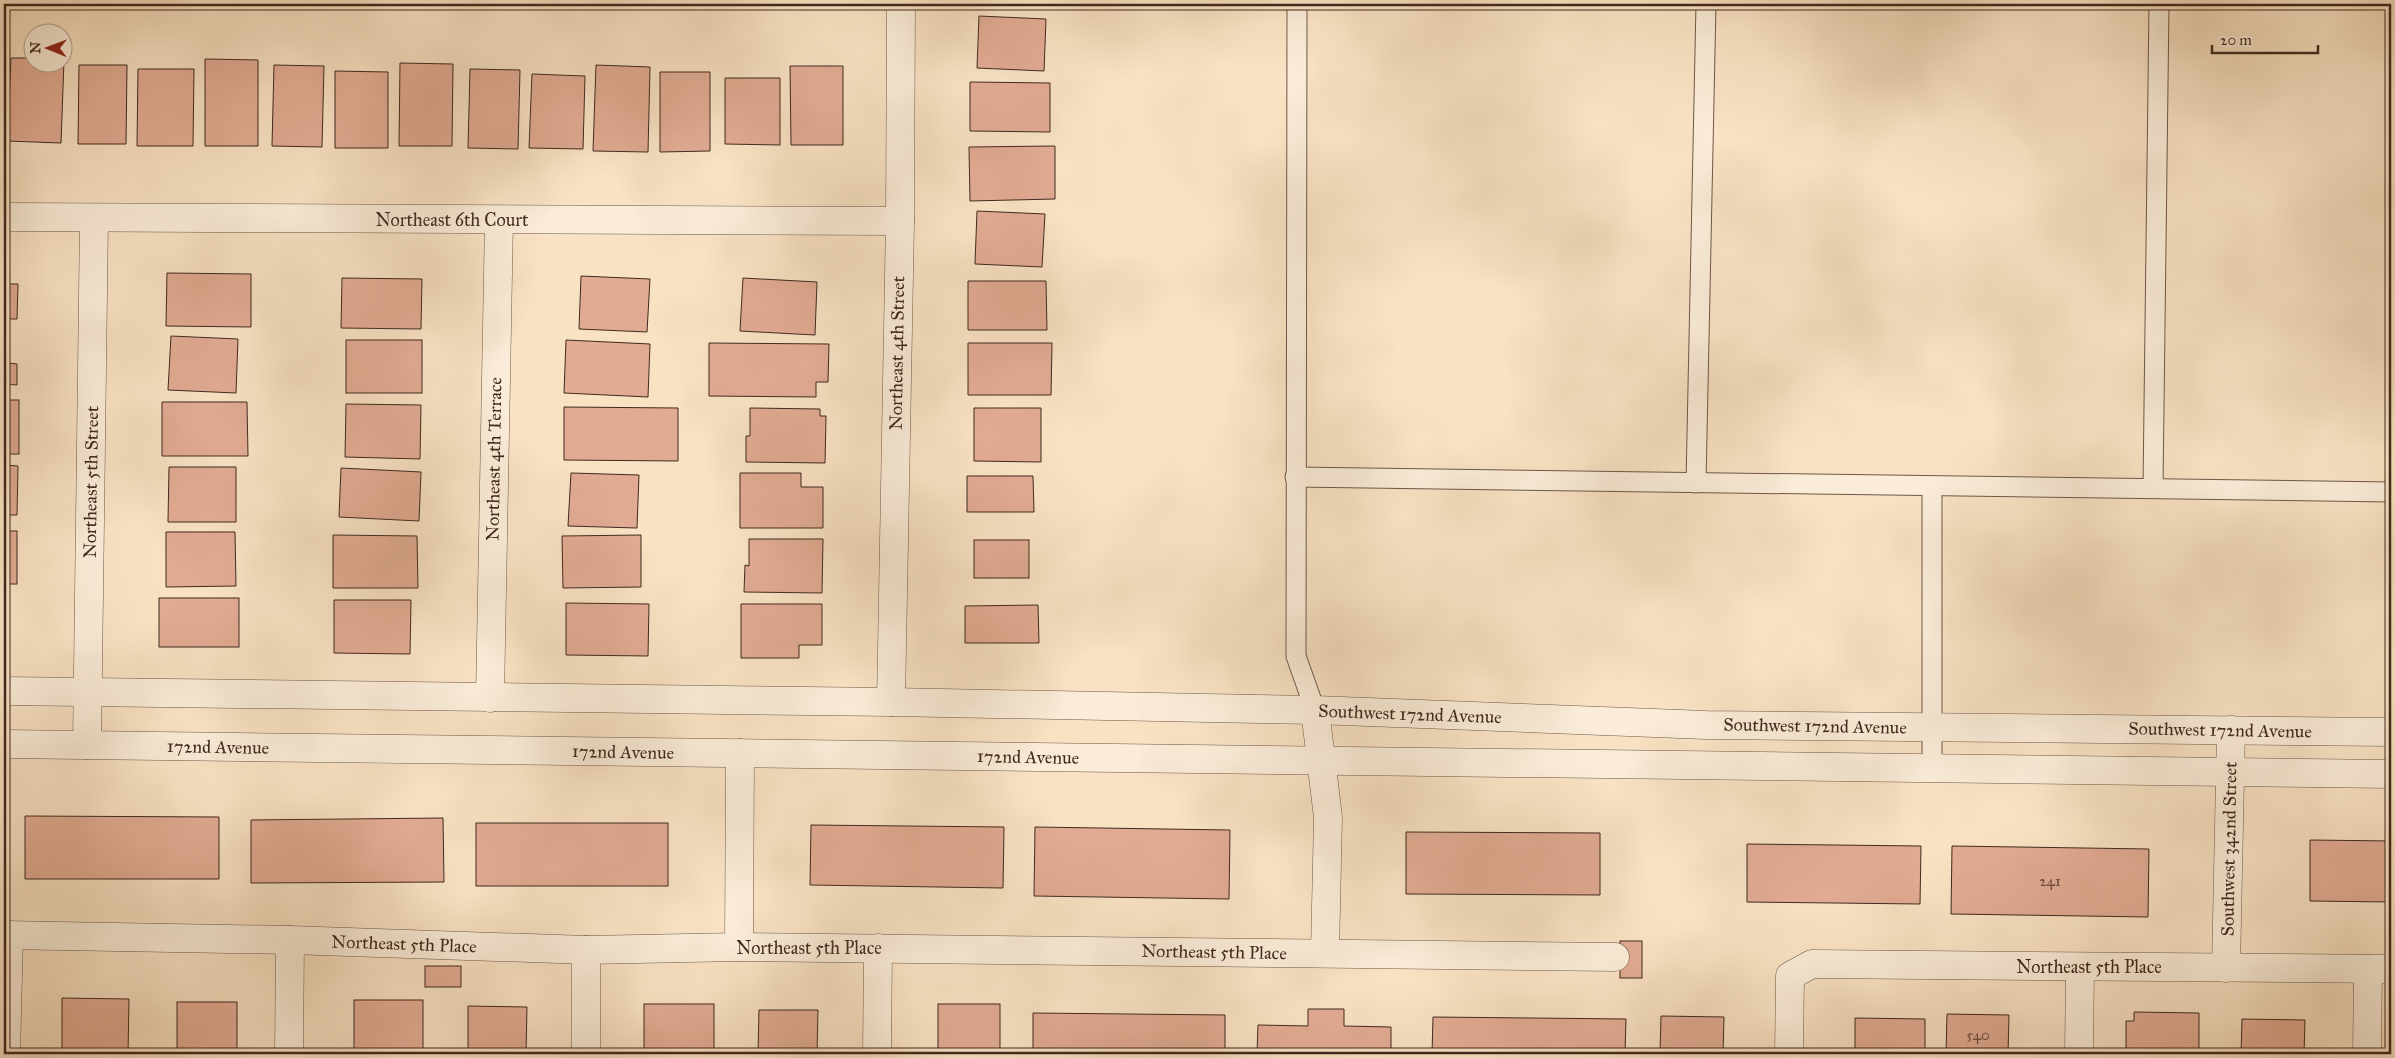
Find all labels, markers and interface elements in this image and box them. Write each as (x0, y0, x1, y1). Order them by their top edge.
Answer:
north arrow (22, 22, 72, 72)
scale bar (2212, 22, 2319, 54)
text: 20 m (2220, 31, 2252, 49)
text: N (27, 42, 44, 54)
street label: Northeast 6th Court (376, 209, 529, 231)
street label: Northeast 4th Street (885, 275, 909, 430)
street label: Northeast 4th Terrace (482, 377, 506, 541)
street label: Northeast 5th Street (79, 405, 103, 558)
street label: Southwest 172nd Avenue (1318, 700, 1502, 728)
street label: Southwest 172nd Avenue (1723, 713, 1907, 739)
street label: Southwest 172nd Avenue (2128, 717, 2312, 743)
street label: 172nd Avenue (167, 735, 269, 759)
street label: 172nd Avenue (572, 740, 674, 764)
street label: 172nd Avenue (977, 745, 1079, 769)
street label: Southwest 342nd Street (2216, 761, 2242, 937)
house number: 241 (2039, 872, 2061, 890)
street label: Northeast 5th Place (331, 930, 477, 958)
street label: Northeast 5th Place (736, 937, 882, 959)
street label: Northeast 5th Place (1141, 940, 1287, 964)
street label: Northeast 5th Place (2016, 956, 2162, 978)
house number: 540 (1966, 1026, 1990, 1044)

